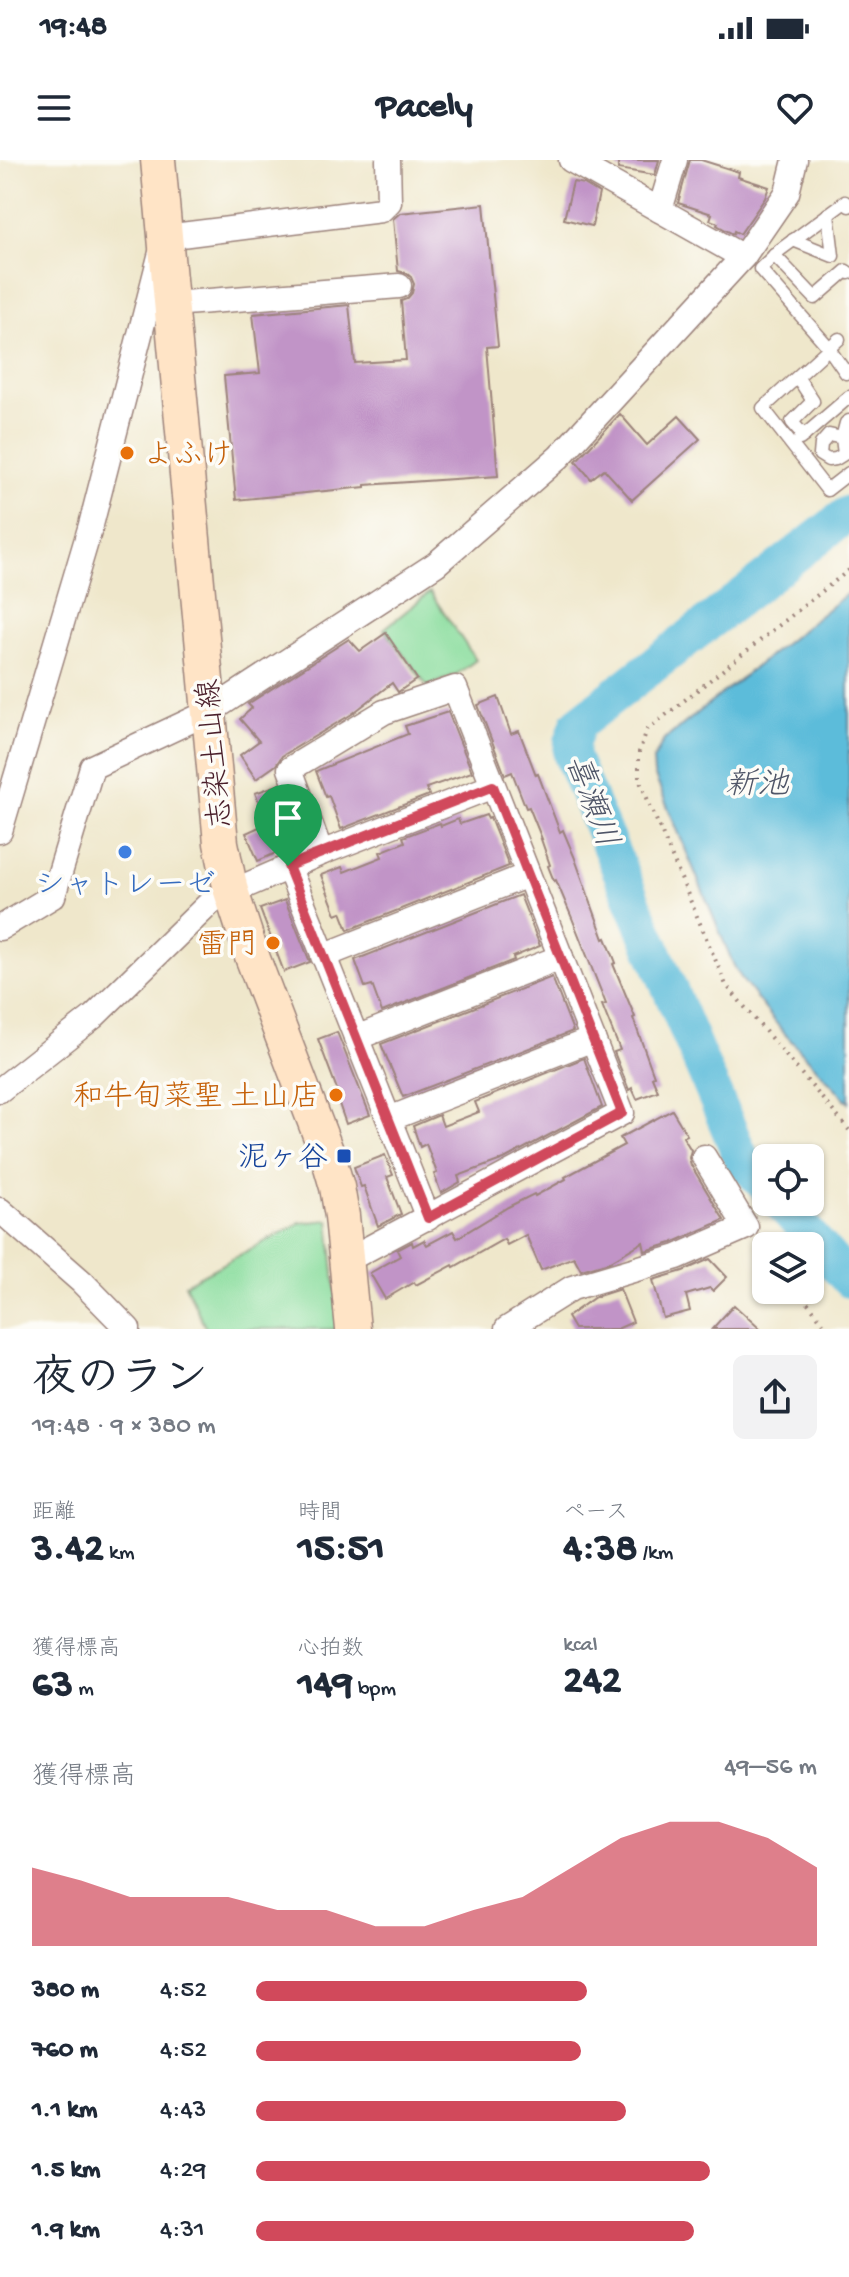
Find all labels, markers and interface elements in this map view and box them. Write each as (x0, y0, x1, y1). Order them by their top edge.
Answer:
text: 19:48 (40, 11, 107, 46)
icon: menu (32, 86, 76, 130)
icon: heart (773, 86, 817, 130)
text: Pacely (376, 87, 473, 130)
place label: よふけ (143, 440, 233, 475)
marker: よふけ (118, 444, 136, 462)
street label: 志染土山線 (192, 677, 241, 830)
water label: 喜瀬川 (555, 749, 625, 853)
water label: 新池 (725, 767, 790, 806)
pin (254, 784, 322, 866)
icon: arrive (266, 796, 310, 840)
marker: シャトレーゼ (116, 843, 134, 861)
place label: シャトレーゼ (34, 870, 216, 905)
place label: 雷門 (197, 930, 257, 965)
marker: 雷門 (264, 934, 282, 952)
place label: 和牛旬菜聖 土山店 (73, 1080, 320, 1117)
marker: 和牛旬菜聖 土山店 (327, 1086, 345, 1104)
place label: 泥ヶ谷 (238, 1142, 328, 1178)
map controls (752, 1144, 824, 1304)
button: locate (752, 1144, 824, 1216)
marker: 泥ヶ谷 (335, 1147, 353, 1165)
button: layers (752, 1232, 824, 1304)
button: share (733, 1355, 817, 1439)
text: 夜のラン (32, 1356, 208, 1408)
text: 19:48 · 9 × 380 m (32, 1412, 216, 1443)
text: 距離 (32, 1501, 76, 1527)
text: 時間 (298, 1501, 342, 1527)
text: ペース (563, 1501, 628, 1527)
text: 3.42 (32, 1527, 104, 1574)
text: 15:51 (298, 1527, 385, 1574)
text: 4:38 (563, 1527, 638, 1574)
text: km (104, 1541, 135, 1567)
text: /km (638, 1541, 673, 1567)
text: kcal (563, 1633, 598, 1659)
text: 獲得標高 (32, 1637, 120, 1663)
text: 心拍数 (298, 1637, 364, 1663)
text: 242 (563, 1659, 621, 1706)
text: 63 (32, 1663, 73, 1710)
text: 149 (298, 1663, 353, 1710)
text: m (73, 1677, 94, 1703)
text: bpm (353, 1677, 396, 1703)
text: 49–56 m (724, 1753, 817, 1784)
text: 獲得標高 (32, 1763, 136, 1794)
text: 380 m (32, 1976, 99, 2007)
text: 4:52 (160, 1976, 207, 2007)
text: 760 m (32, 2036, 98, 2067)
text: 4:52 (160, 2036, 207, 2067)
text: 1.1 km (32, 2096, 97, 2127)
text: 4:43 (160, 2096, 206, 2127)
text: 1.5 km (32, 2156, 101, 2187)
text: 4:29 (160, 2156, 206, 2187)
text: 1.9 km (32, 2216, 100, 2247)
text: 4:31 (160, 2216, 204, 2247)

